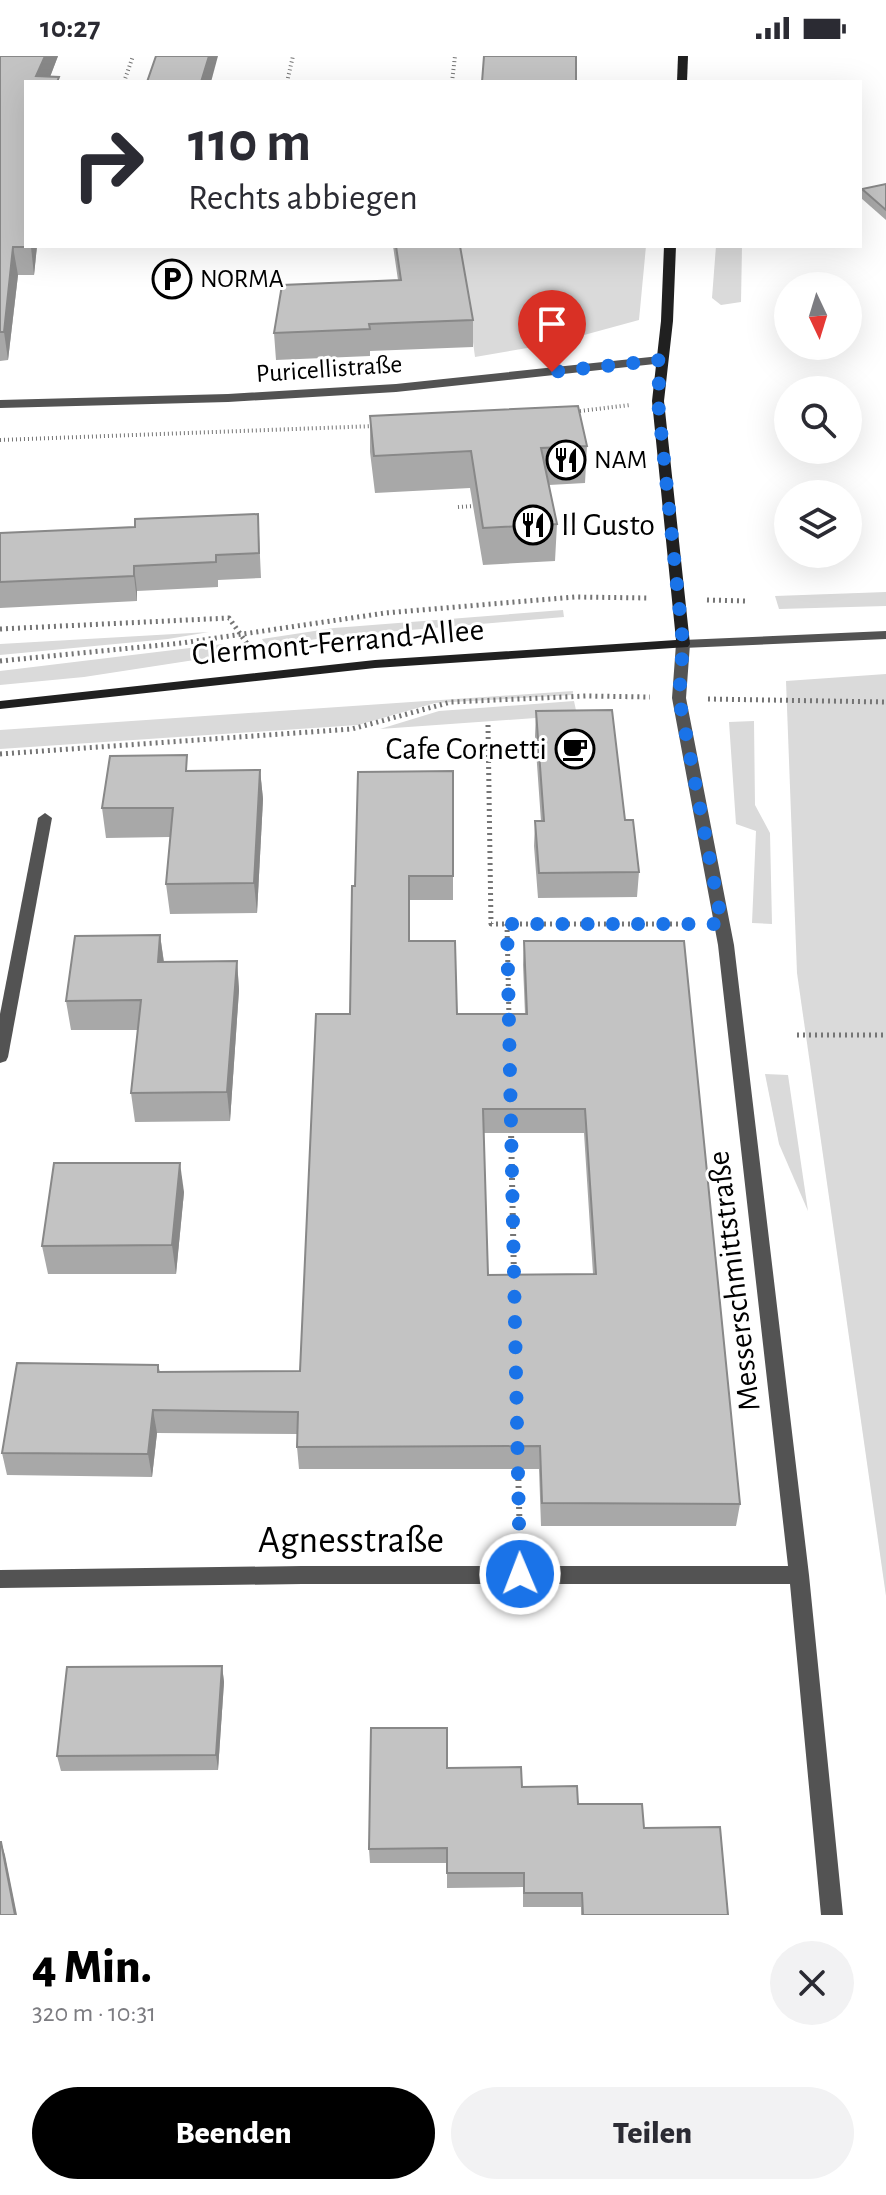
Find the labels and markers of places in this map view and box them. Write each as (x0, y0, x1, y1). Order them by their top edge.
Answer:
parking icon: NORMA (151, 258, 193, 300)
place label: NORMA (200, 266, 284, 292)
pin (518, 290, 586, 372)
restaurant icon: NAM (545, 439, 587, 481)
place label: NAM (594, 447, 647, 473)
restaurant icon: Il Gusto (512, 504, 554, 546)
place label: Il Gusto (561, 509, 655, 541)
cafe icon: Cafe Cornetti (554, 728, 596, 770)
place label: Cafe Cornetti (386, 733, 547, 765)

